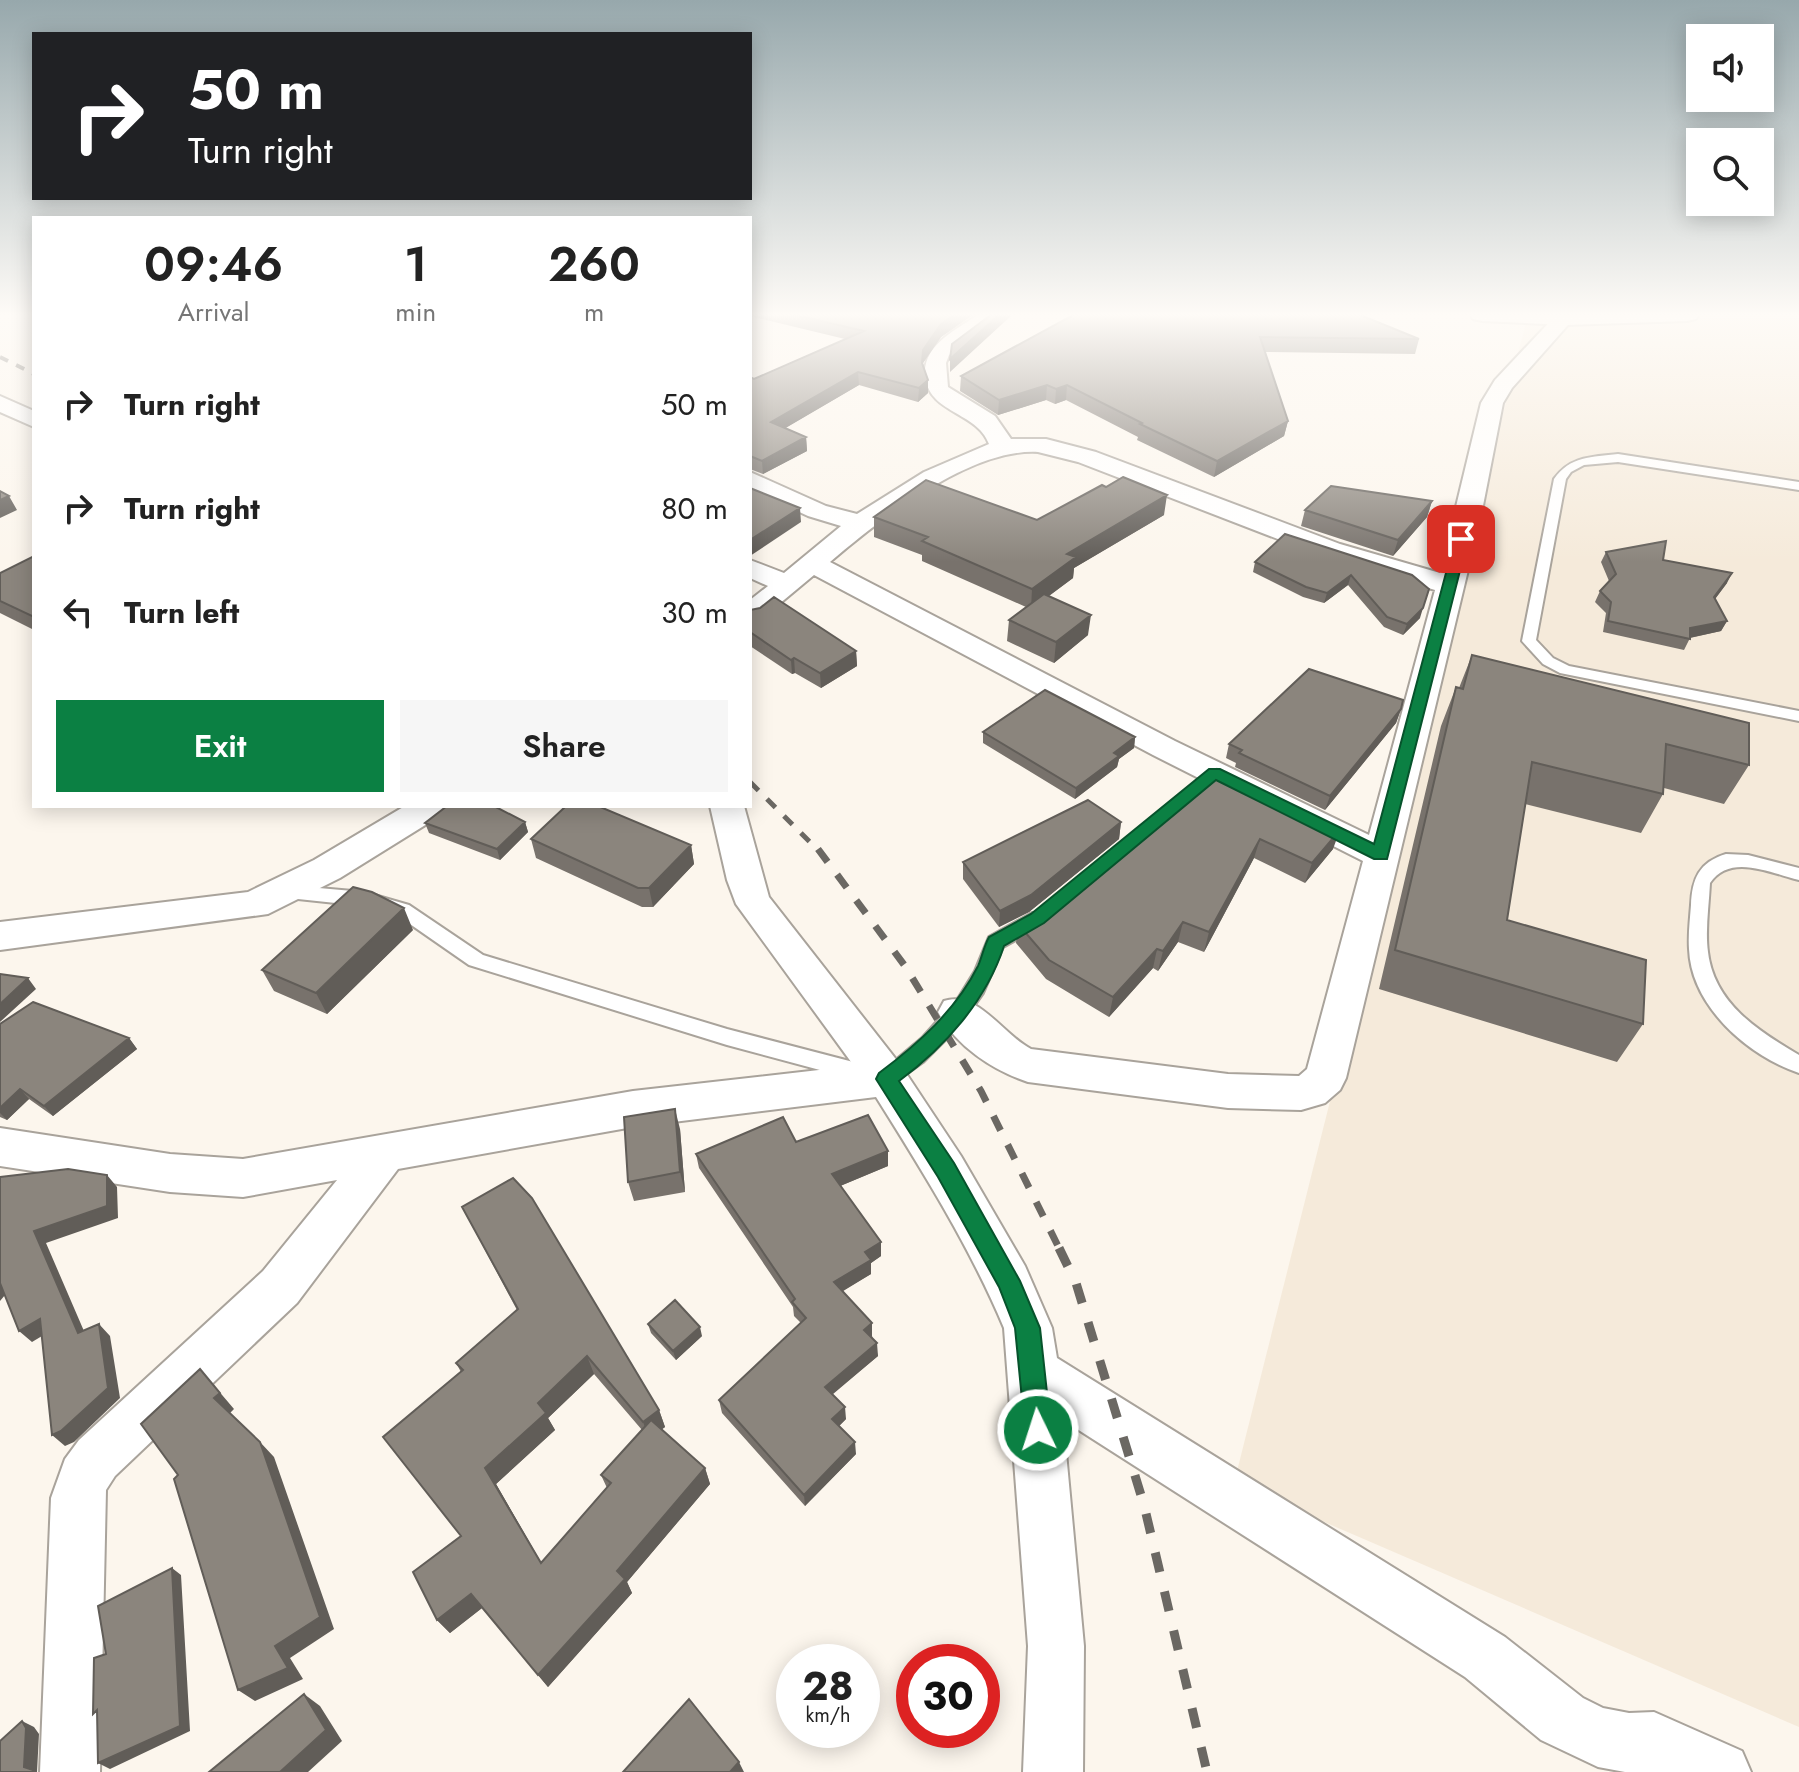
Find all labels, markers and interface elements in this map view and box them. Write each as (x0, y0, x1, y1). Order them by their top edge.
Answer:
map controls (1686, 24, 1774, 216)
button: sound (1686, 24, 1774, 112)
text: 50 m (188, 49, 324, 130)
icon: right (56, 64, 160, 168)
text: Turn right (188, 124, 333, 176)
button: search (1686, 128, 1774, 216)
text: 09:46 (144, 230, 283, 299)
text: 1 (404, 230, 428, 299)
text: 260 (548, 230, 640, 299)
text: Arrival (178, 293, 250, 331)
text: min (395, 293, 436, 331)
text: m (584, 293, 604, 331)
icon: right (56, 382, 100, 426)
text: Turn right (124, 383, 260, 426)
text: 50 m (661, 383, 728, 426)
icon: right (56, 486, 100, 530)
text: Turn right (124, 487, 260, 530)
text: 80 m (661, 487, 728, 530)
pin (1427, 505, 1495, 573)
icon: arrive (1439, 517, 1483, 561)
icon: left (56, 590, 100, 634)
text: Turn left (124, 591, 239, 634)
text: 30 m (661, 591, 728, 634)
button: Exit (56, 700, 384, 792)
button: Share (400, 700, 728, 792)
position arrow (996, 1388, 1080, 1472)
speed limit sign: 30 (896, 1644, 1000, 1748)
text: 28 (802, 1657, 854, 1715)
text: km/h (805, 1701, 851, 1730)

